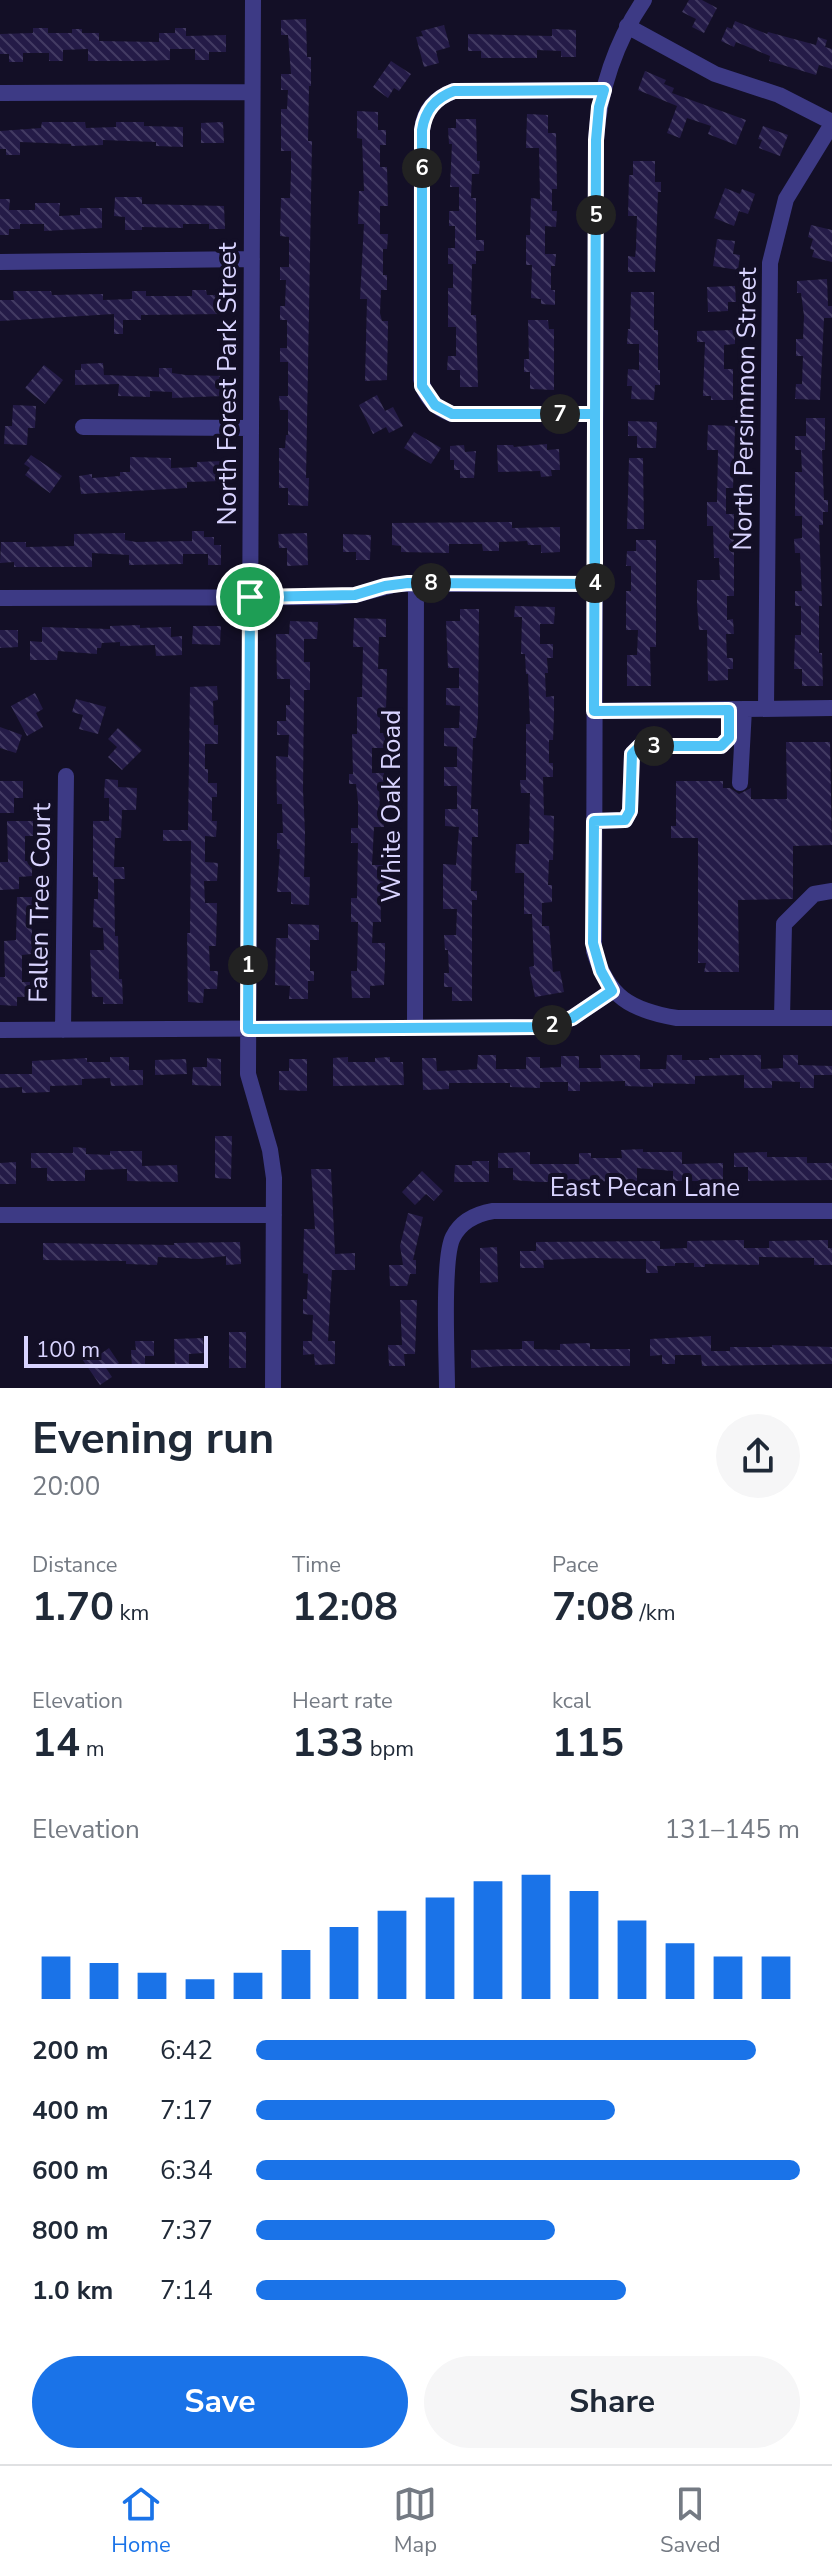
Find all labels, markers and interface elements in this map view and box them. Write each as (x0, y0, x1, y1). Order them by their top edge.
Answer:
pin: 6 (402, 148, 442, 188)
text: 6 (415, 153, 429, 183)
pin: 5 (576, 195, 616, 235)
text: 5 (589, 200, 603, 230)
street label: North Forest Park Street (210, 242, 245, 526)
street label: North Persimmon Street (725, 266, 765, 551)
pin: 7 (540, 394, 580, 434)
text: 7 (553, 399, 567, 429)
pin (216, 563, 284, 631)
pin: 8 (411, 563, 451, 603)
pin: 4 (575, 563, 615, 603)
text: 8 (424, 568, 438, 598)
text: 4 (588, 568, 602, 598)
icon: arrive (228, 575, 272, 619)
street label: White Oak Road (374, 710, 409, 902)
pin: 3 (634, 726, 674, 766)
text: 3 (647, 731, 661, 761)
street label: Fallen Tree Court (21, 802, 59, 1003)
pin: 1 (228, 945, 268, 985)
text: 1 (241, 950, 255, 980)
pin: 2 (532, 1005, 572, 1045)
text: 2 (545, 1010, 559, 1040)
street label: East Pecan Lane (550, 1170, 740, 1205)
scale bar (24, 1332, 208, 1368)
text: 100 m (36, 1335, 100, 1365)
text: Evening run (32, 1409, 274, 1469)
button: share (716, 1414, 800, 1498)
text: 20:00 (32, 1469, 100, 1504)
text: Distance (32, 1550, 117, 1580)
text: Time (292, 1550, 341, 1580)
text: Pace (552, 1550, 599, 1580)
text: 1.70 (32, 1580, 114, 1634)
text: 12:08 (292, 1580, 398, 1634)
text: 7:08 (552, 1580, 634, 1634)
text: km (114, 1598, 149, 1628)
text: /km (634, 1598, 676, 1628)
text: Elevation (32, 1686, 123, 1716)
text: Heart rate (292, 1686, 393, 1716)
text: kcal (552, 1686, 591, 1716)
text: 14 (32, 1716, 80, 1770)
text: 133 (292, 1716, 364, 1770)
text: 115 (552, 1716, 624, 1770)
text: m (80, 1734, 105, 1764)
text: bpm (364, 1734, 414, 1764)
text: Elevation (32, 1812, 140, 1847)
text: 131–145 m (664, 1812, 800, 1847)
text: 200 m (32, 2033, 109, 2068)
text: 6:42 (160, 2033, 213, 2068)
text: 400 m (32, 2093, 109, 2128)
text: 7:17 (160, 2093, 213, 2128)
text: 600 m (32, 2153, 109, 2188)
text: 6:34 (160, 2153, 213, 2188)
text: 800 m (32, 2213, 109, 2248)
text: 7:37 (160, 2213, 213, 2248)
text: 1.0 km (32, 2273, 113, 2308)
text: 7:14 (160, 2273, 213, 2308)
button: Save (32, 2356, 408, 2448)
button: Share (424, 2356, 800, 2448)
tab: Home (111, 2482, 171, 2560)
tab: Map (393, 2482, 437, 2560)
tab: Saved (660, 2482, 721, 2560)

